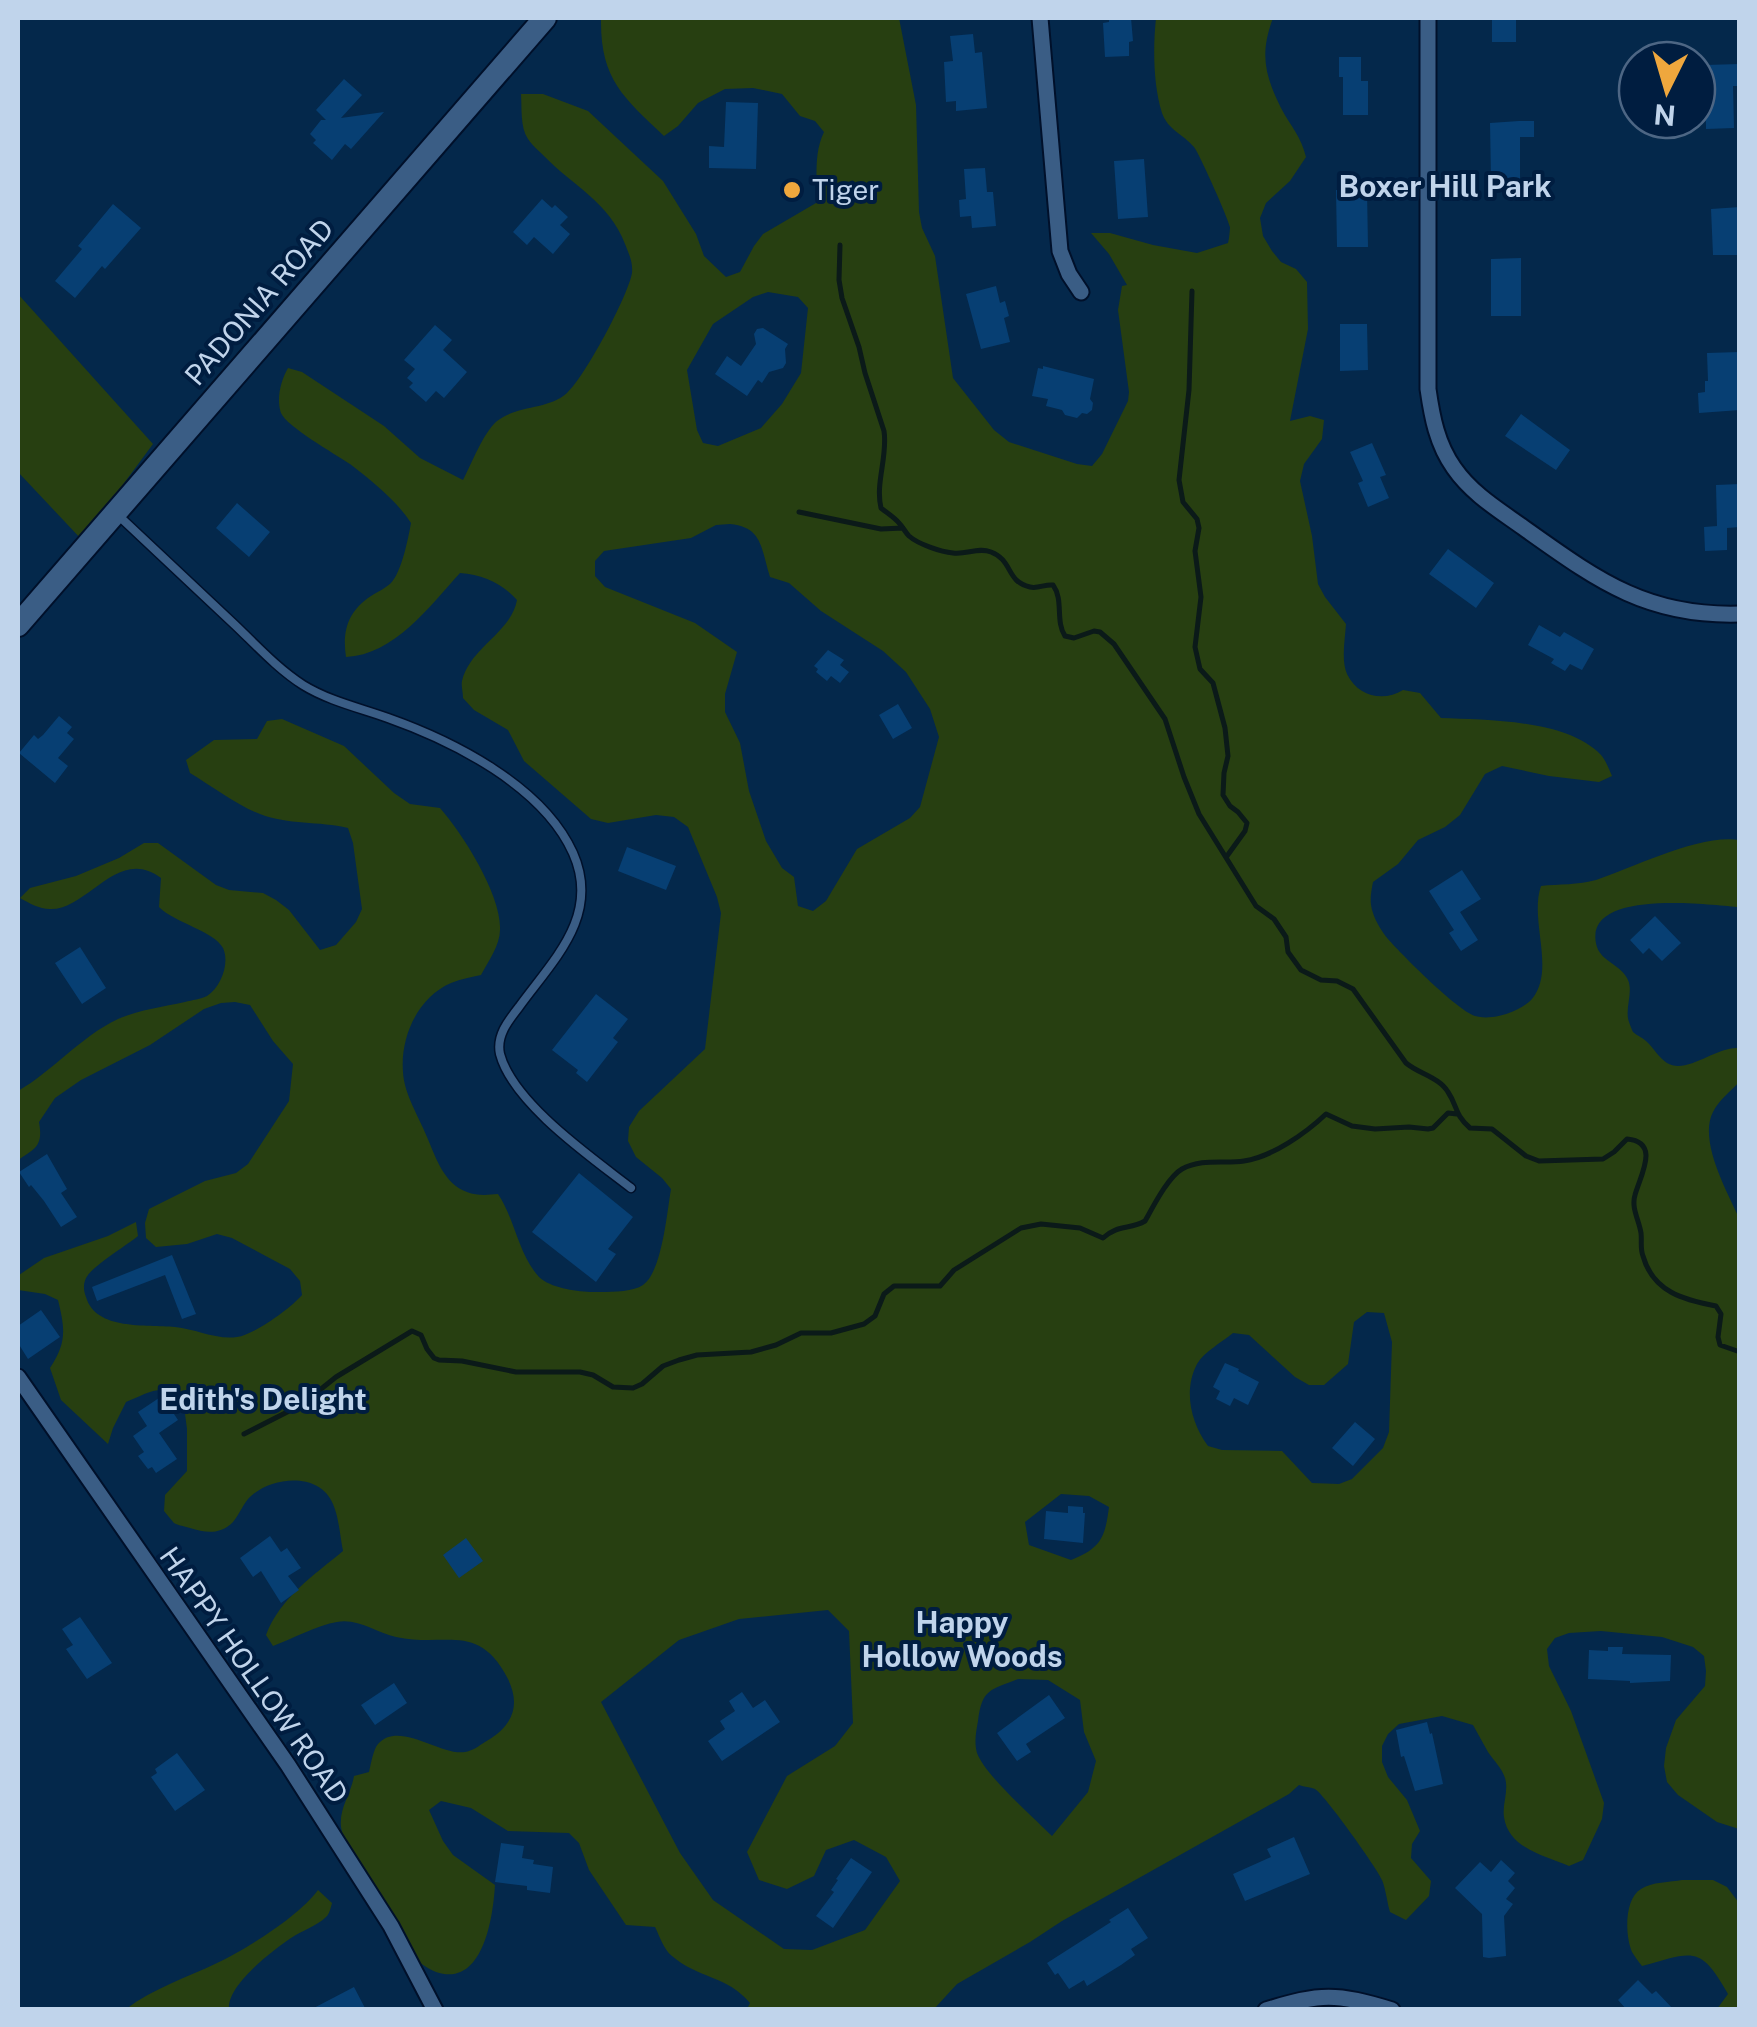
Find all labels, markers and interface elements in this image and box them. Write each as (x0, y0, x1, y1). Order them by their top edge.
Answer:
north arrow (1617, 40, 1717, 140)
text: N (1652, 98, 1677, 133)
district label: Boxer Hill Park (1338, 168, 1552, 204)
place label: Tiger (812, 173, 879, 206)
marker: Tiger (781, 179, 803, 201)
street label: PADONIA ROAD (178, 212, 340, 391)
district label: Edith's Delight (159, 1381, 367, 1417)
street label: HAPPY HOLLOW ROAD (153, 1540, 355, 1809)
district label: Happy Hollow Woods (862, 1604, 1062, 1674)

